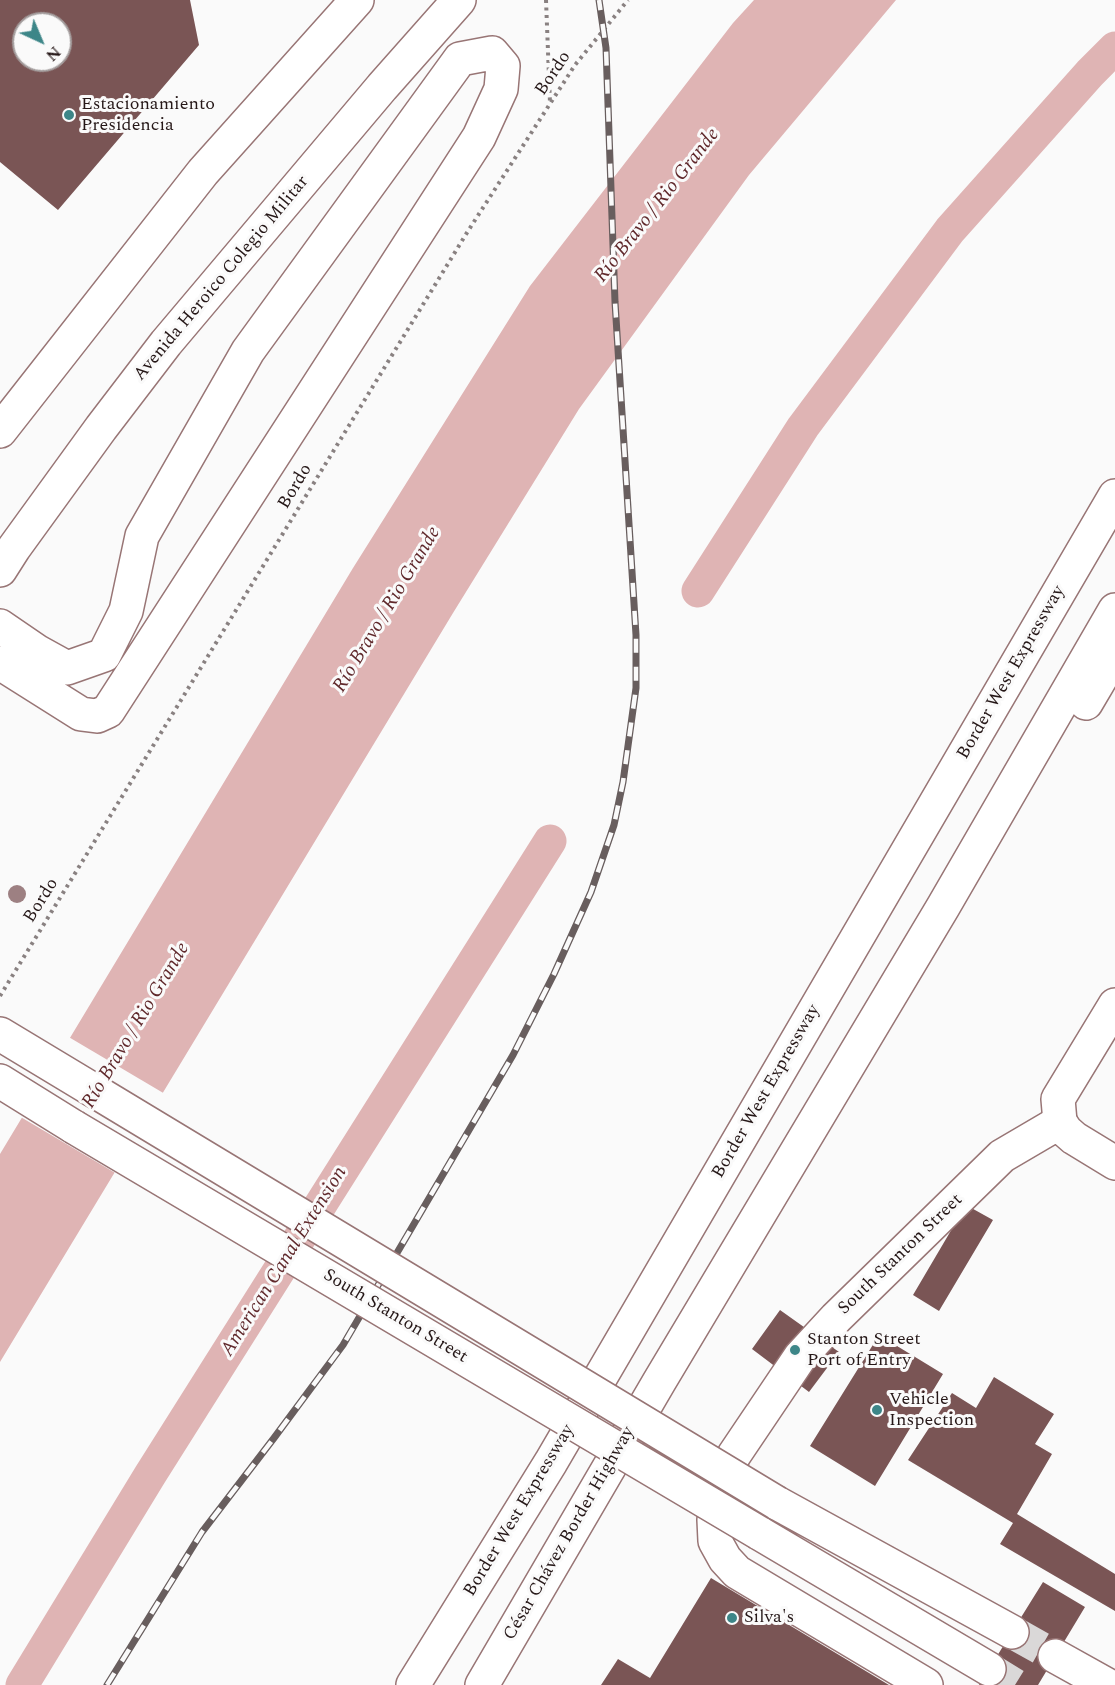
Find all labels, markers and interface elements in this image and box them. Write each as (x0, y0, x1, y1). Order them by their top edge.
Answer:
north arrow (12, 12, 72, 72)
text: N (40, 40, 66, 67)
street label: Bordo (531, 48, 577, 100)
place label: Estacionamiento Presidencia (81, 94, 215, 136)
marker: Estacionamiento Presidencia (62, 108, 76, 122)
water label: Río Bravo / Rio Grande (590, 124, 726, 288)
street label: Avenida Heroico Colegio Militar (130, 172, 314, 386)
street label: Bordo (274, 461, 318, 513)
water label: Río Bravo / Rio Grande (329, 523, 447, 697)
street label: Border West Expressway (953, 582, 1071, 764)
street label: Bordo (20, 875, 64, 927)
water label: Río Bravo / Rio Grande (78, 939, 196, 1113)
street label: Border West Expressway (708, 1001, 826, 1183)
water label: American Canal Extension (217, 1163, 353, 1361)
street label: South Stanton Street (834, 1190, 968, 1320)
street label: South Stanton Street (319, 1265, 471, 1369)
place label: Stanton Street Port of Entry (807, 1329, 921, 1372)
marker: Stanton Street Port of Entry (788, 1343, 802, 1357)
place label: Vehicle Inspection (889, 1389, 974, 1432)
marker: Vehicle Inspection (870, 1403, 884, 1417)
street label: Border West Expressway (460, 1421, 580, 1601)
street label: César Chávez Border Highway (500, 1423, 640, 1645)
place label: Silva's (744, 1607, 794, 1629)
marker: Silva's (725, 1611, 739, 1625)

